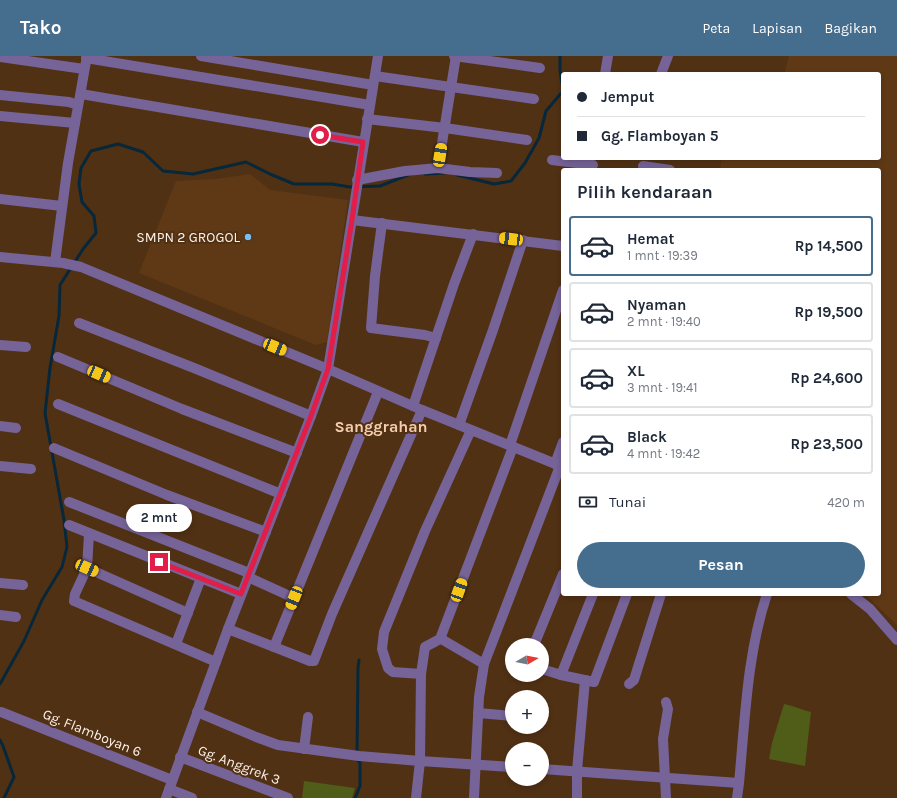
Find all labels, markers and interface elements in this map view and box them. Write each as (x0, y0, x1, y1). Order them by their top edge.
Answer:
text: Tako (20, 17, 61, 39)
text: Peta (702, 20, 730, 37)
text: Lapisan (752, 20, 802, 37)
text: Bagikan (824, 20, 877, 37)
text: Jemput (601, 88, 654, 106)
route start (311, 126, 329, 144)
text: Gg. Flamboyan 5 (601, 127, 719, 145)
car (432, 142, 448, 168)
text: Pilih kendaraan (577, 181, 713, 203)
icon: car (579, 228, 615, 264)
place label: SMPN 2 GROGOL (136, 229, 240, 246)
text: Hemat (627, 230, 674, 248)
marker: SMPN 2 GROGOL (243, 232, 253, 242)
car (498, 232, 524, 246)
text: Rp 14,500 (795, 237, 863, 255)
text: 1 mnt · 19:39 (627, 248, 698, 263)
icon: car (579, 294, 615, 330)
text: Nyaman (627, 296, 686, 314)
text: Rp 19,500 (794, 303, 863, 321)
text: 2 mnt · 19:40 (627, 314, 701, 329)
car (262, 337, 288, 357)
icon: car (579, 360, 615, 396)
text: XL (627, 362, 645, 380)
car (86, 364, 112, 384)
text: Rp 24,600 (791, 369, 863, 387)
text: 3 mnt · 19:41 (627, 380, 698, 395)
district label: Sanggrahan (334, 417, 428, 436)
icon: car (579, 426, 615, 462)
text: Black (627, 428, 667, 446)
text: Rp 23,500 (790, 435, 863, 453)
text: 4 mnt · 19:42 (627, 446, 700, 461)
icon: cash (577, 491, 599, 513)
text: Tunai (609, 493, 646, 511)
text: 420 m (827, 495, 865, 510)
callout: 2 mnt (126, 504, 192, 532)
text: 2 mnt (141, 510, 177, 525)
button: Pesan (577, 542, 865, 588)
route end (150, 553, 168, 571)
car (74, 558, 100, 578)
car (449, 577, 469, 603)
car (284, 585, 304, 611)
north arrow (505, 638, 549, 682)
map controls (505, 638, 549, 786)
button: + (505, 690, 549, 734)
street label: Gg. Flamboyan 6 (40, 705, 144, 761)
street label: Gg. Anggrek 3 (195, 742, 283, 788)
button: − (505, 742, 549, 786)

